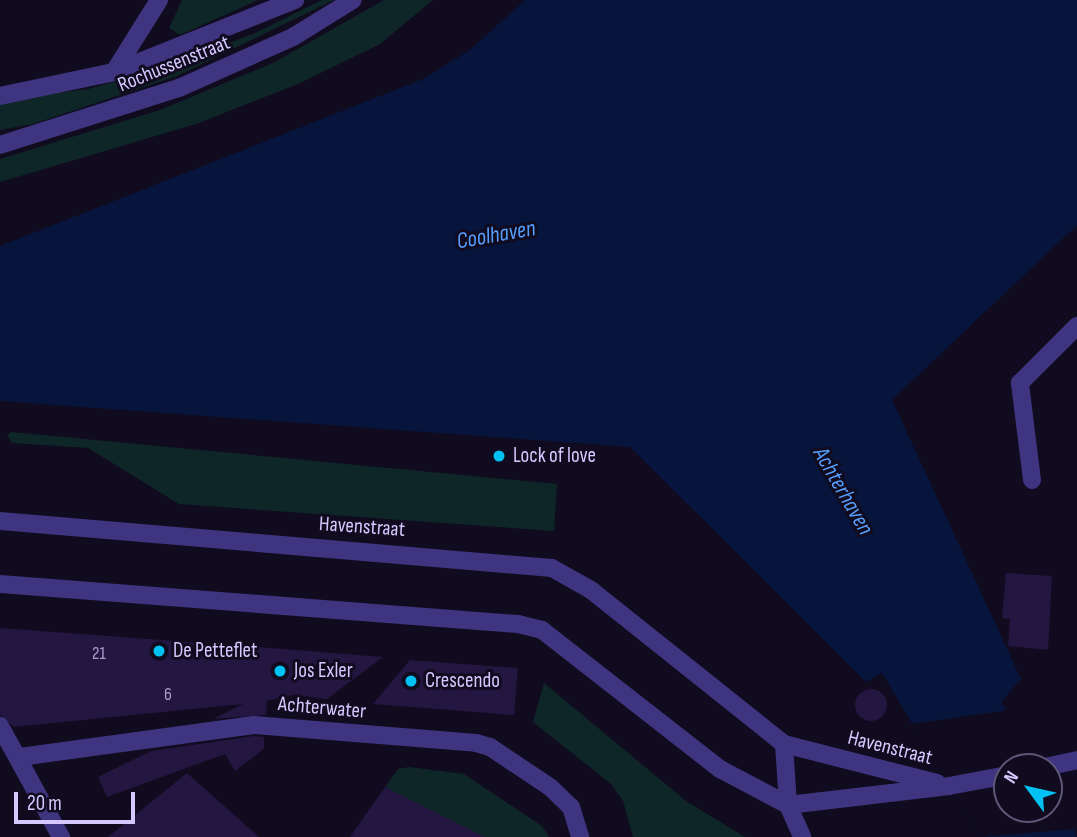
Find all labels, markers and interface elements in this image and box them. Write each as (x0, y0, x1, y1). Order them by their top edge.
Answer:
street label: Rochussenstraat (114, 30, 234, 98)
water label: Coolhaven (454, 214, 538, 256)
water label: Achterhaven (807, 442, 879, 540)
place label: Lock of love (513, 443, 596, 469)
marker: Lock of love (491, 448, 507, 464)
street label: Havenstraat (318, 511, 406, 543)
place label: De Petteflet (173, 638, 257, 664)
house number: 21 (92, 643, 106, 665)
marker: De Petteflet (151, 643, 167, 659)
place label: Jos Exler (294, 658, 353, 684)
marker: Jos Exler (272, 663, 288, 679)
place label: Crescendo (425, 668, 500, 694)
marker: Crescendo (403, 673, 419, 689)
house number: 6 (164, 684, 172, 706)
street label: Achterwater (277, 692, 367, 724)
street label: Havenstraat (845, 725, 935, 771)
north arrow (993, 753, 1063, 823)
text: N (999, 767, 1024, 788)
scale bar (18, 778, 138, 822)
text: 20 m (27, 791, 62, 816)

